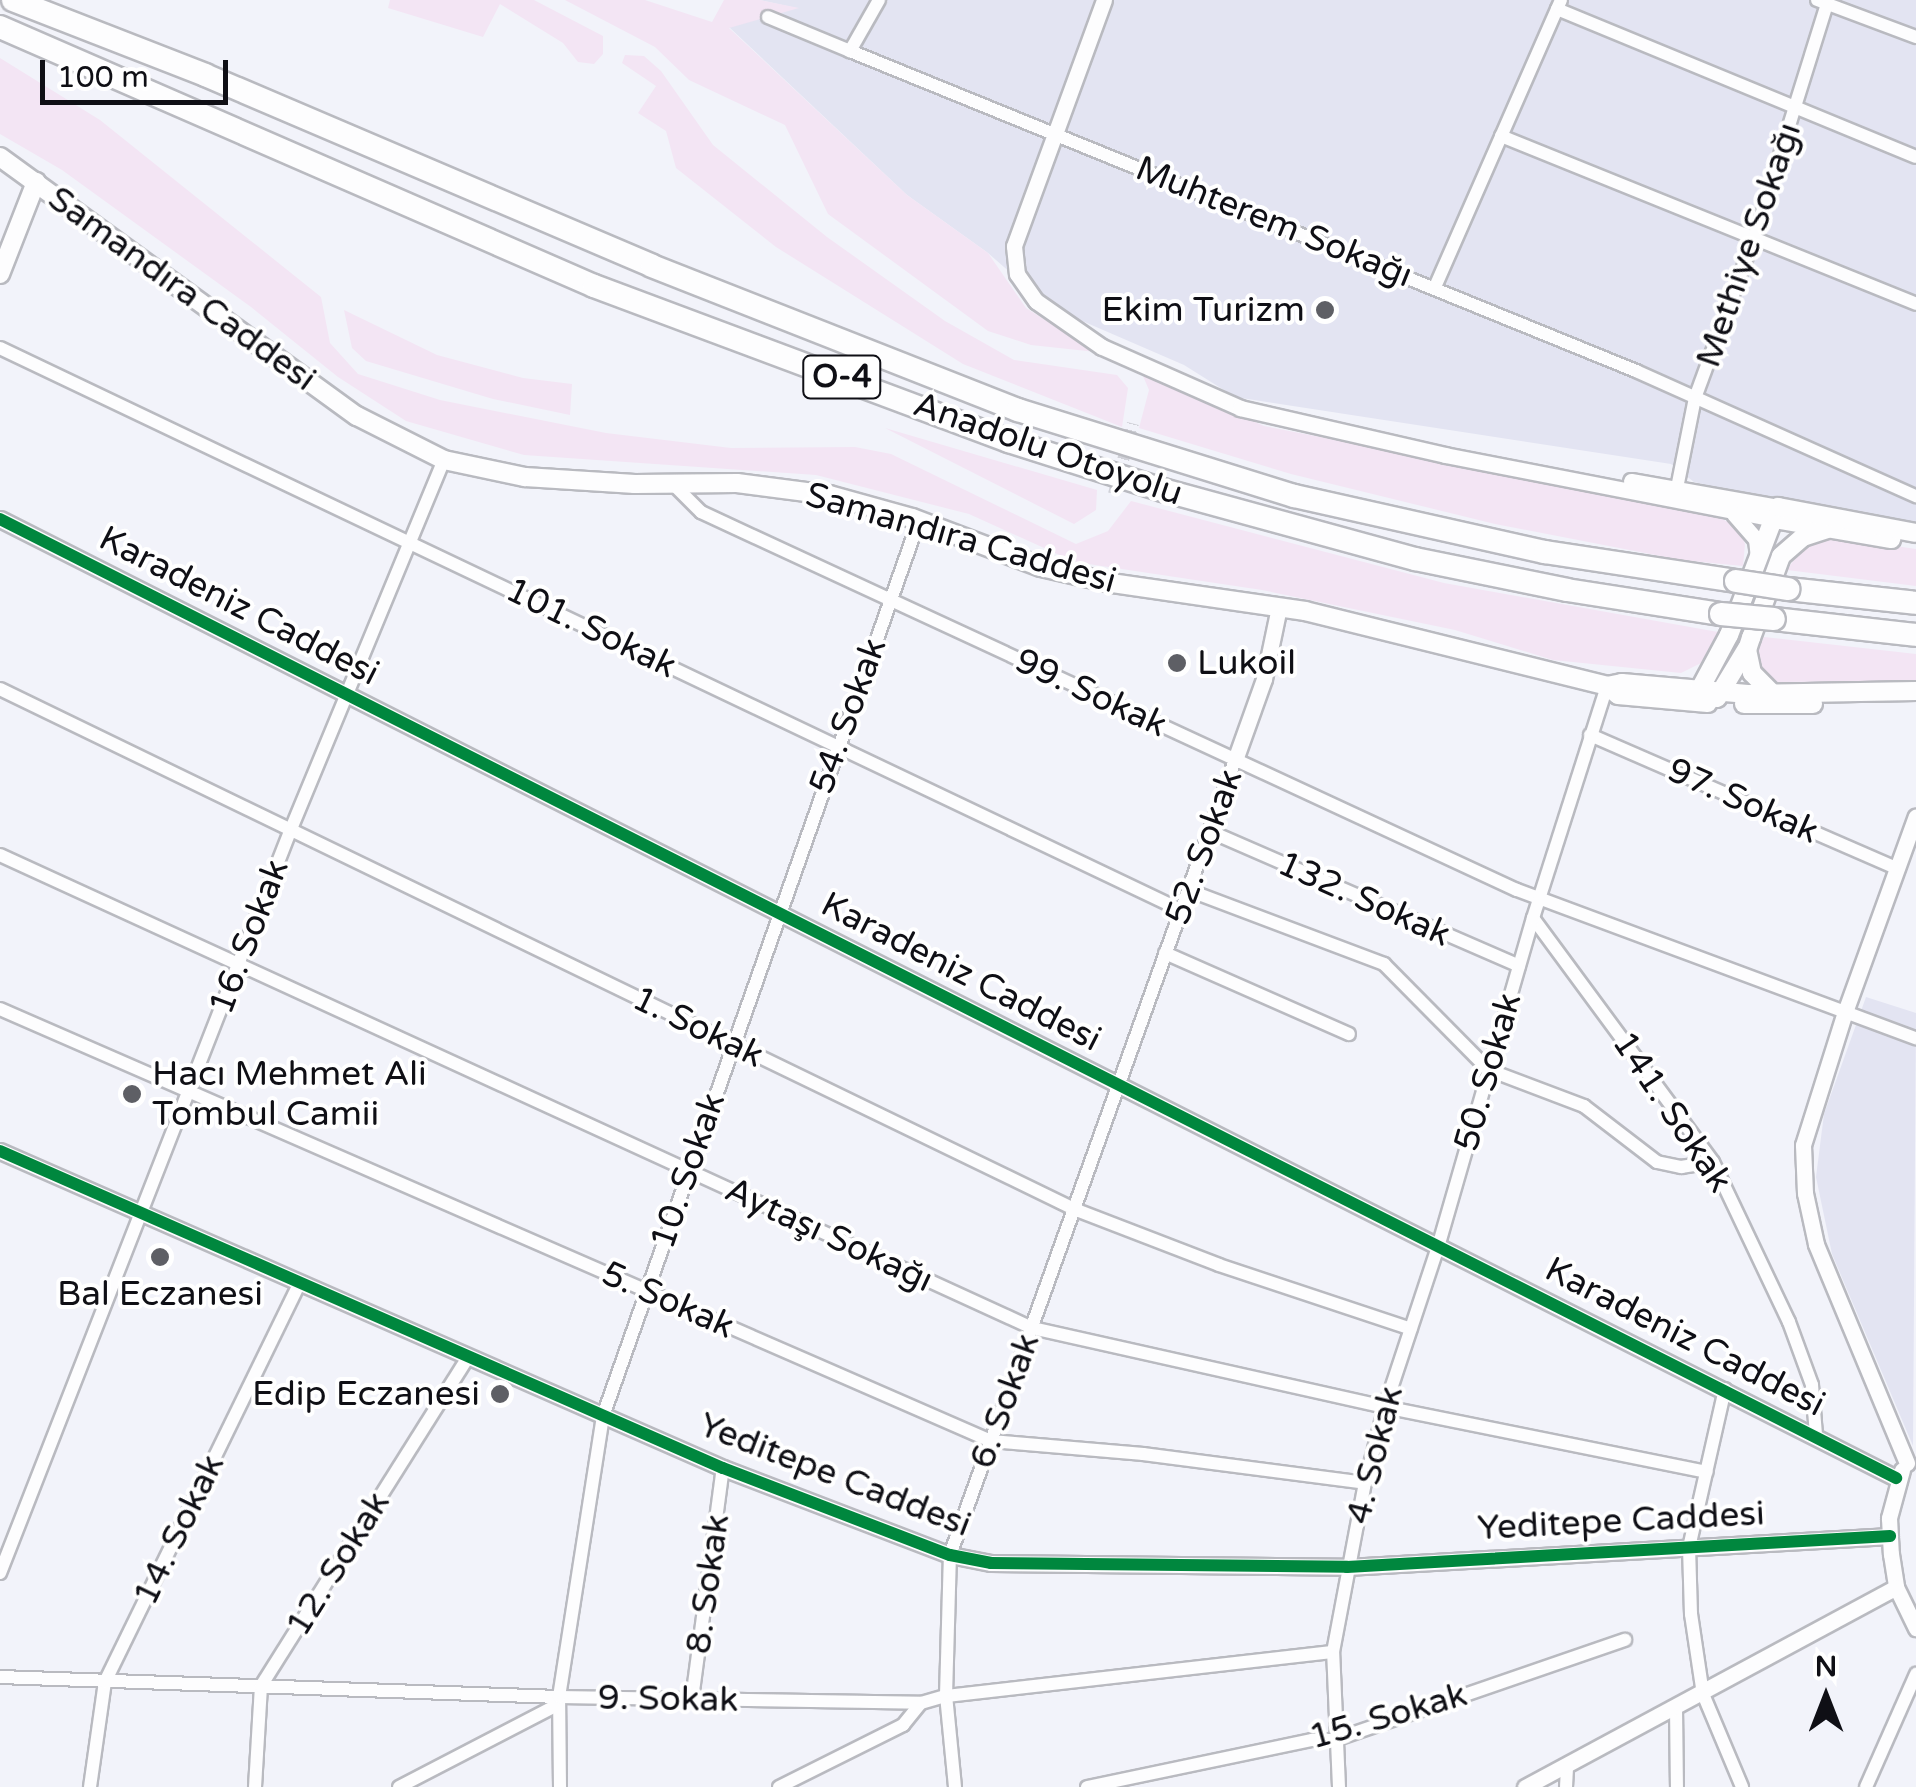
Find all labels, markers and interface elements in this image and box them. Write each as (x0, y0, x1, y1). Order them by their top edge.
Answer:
scale bar (45, 40, 232, 102)
text: 100 m (57, 59, 149, 96)
street label: Methiye Sokağı (1687, 117, 1811, 373)
street label: Muhterem Sokağı (1130, 147, 1418, 297)
street label: Samandıra Caddesi (40, 178, 324, 400)
place label: Ekim Turizm (1101, 289, 1305, 331)
marker: Ekim Turizm (1314, 299, 1336, 321)
road number: O-4 (802, 350, 882, 404)
street label: Anadolu Otoyolu (908, 383, 1188, 515)
street label: Samandıra Caddesi (801, 474, 1121, 602)
street label: Karadeniz Caddesi (92, 517, 386, 695)
street label: 101. Sokak (499, 569, 683, 687)
street label: 54. Sokak (800, 632, 896, 800)
street label: 99. Sokak (1009, 640, 1173, 746)
place label: Lukoil (1197, 642, 1296, 684)
marker: Lukoil (1166, 652, 1188, 674)
street label: 97. Sokak (1661, 749, 1825, 853)
street label: 52. Sokak (1156, 763, 1252, 931)
street label: 132. Sokak (1271, 842, 1457, 956)
street label: 16. Sokak (200, 854, 298, 1020)
street label: Karadeniz Caddesi (814, 883, 1108, 1061)
street label: 1. Sokak (626, 977, 770, 1077)
street label: 50. Sokak (1445, 988, 1531, 1156)
street label: 141. Sokak (1603, 1024, 1741, 1200)
place label: Hacı Mehmet Ali Tombul Camii (152, 1053, 427, 1135)
marker: Hacı Mehmet Ali Tombul Camii (121, 1083, 143, 1105)
street label: 10. Sokak (642, 1087, 734, 1255)
street label: Aytaşı Sokağı (719, 1169, 939, 1301)
marker: Bal Eczanesi (149, 1246, 171, 1268)
street label: Karadeniz Caddesi (1538, 1248, 1832, 1426)
street label: 5. Sokak (595, 1252, 741, 1348)
place label: Bal Eczanesi (57, 1273, 263, 1315)
street label: 6. Sokak (961, 1328, 1049, 1474)
place label: Edip Eczanesi (252, 1373, 480, 1415)
street label: 4. Sokak (1338, 1382, 1412, 1528)
marker: Edip Eczanesi (489, 1383, 511, 1405)
street label: Yeditepe Caddesi (693, 1404, 977, 1546)
street label: 14. Sokak (125, 1448, 233, 1612)
street label: 12. Sokak (277, 1484, 399, 1644)
street label: Yeditepe Caddesi (1476, 1492, 1766, 1550)
street label: 8. Sokak (677, 1512, 739, 1656)
north arrow (1776, 1647, 1876, 1747)
text: N (1815, 1650, 1837, 1684)
street label: 15. Sokak (1304, 1673, 1472, 1759)
street label: 9. Sokak (597, 1677, 739, 1721)

